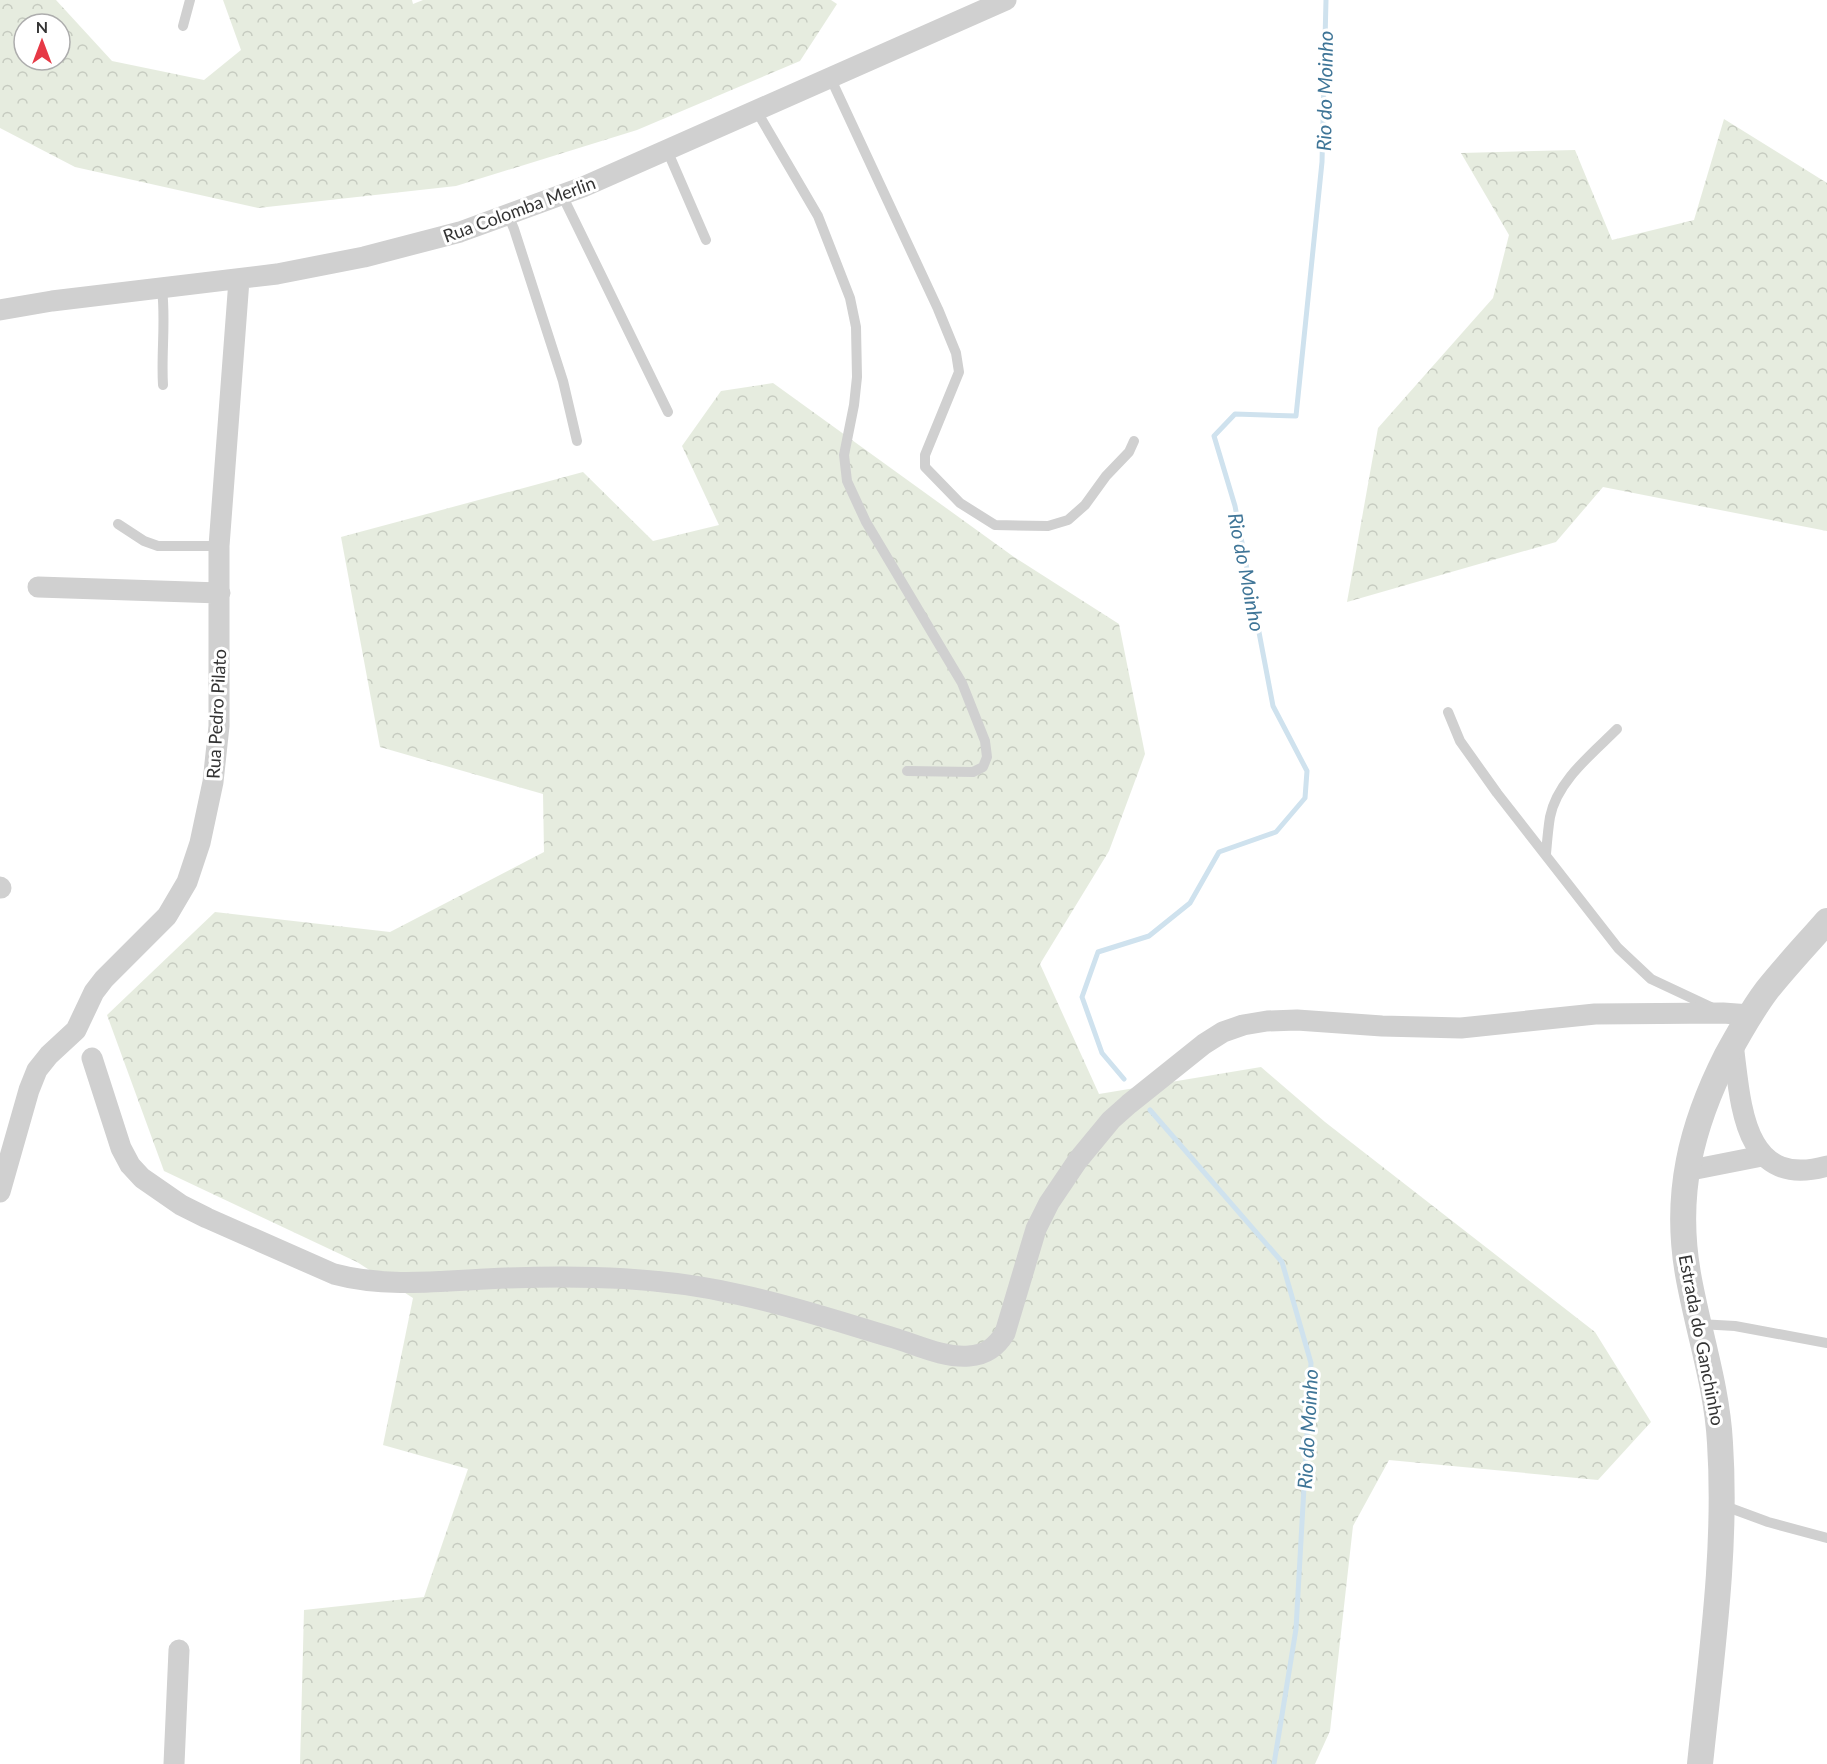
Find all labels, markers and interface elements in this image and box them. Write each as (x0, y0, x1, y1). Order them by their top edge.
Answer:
north arrow (12, 12, 72, 72)
text: N (36, 17, 48, 36)
water label: Rio do Moinho (1311, 31, 1337, 151)
street label: Rua Colomba Merlin (440, 171, 598, 247)
water label: Rio do Moinho (1224, 511, 1270, 633)
street label: Rua Pedro Pilato (202, 648, 230, 780)
street label: Estrada do Ganchinho (1675, 1253, 1729, 1427)
water label: Rio do Moinho (1292, 1368, 1322, 1490)

